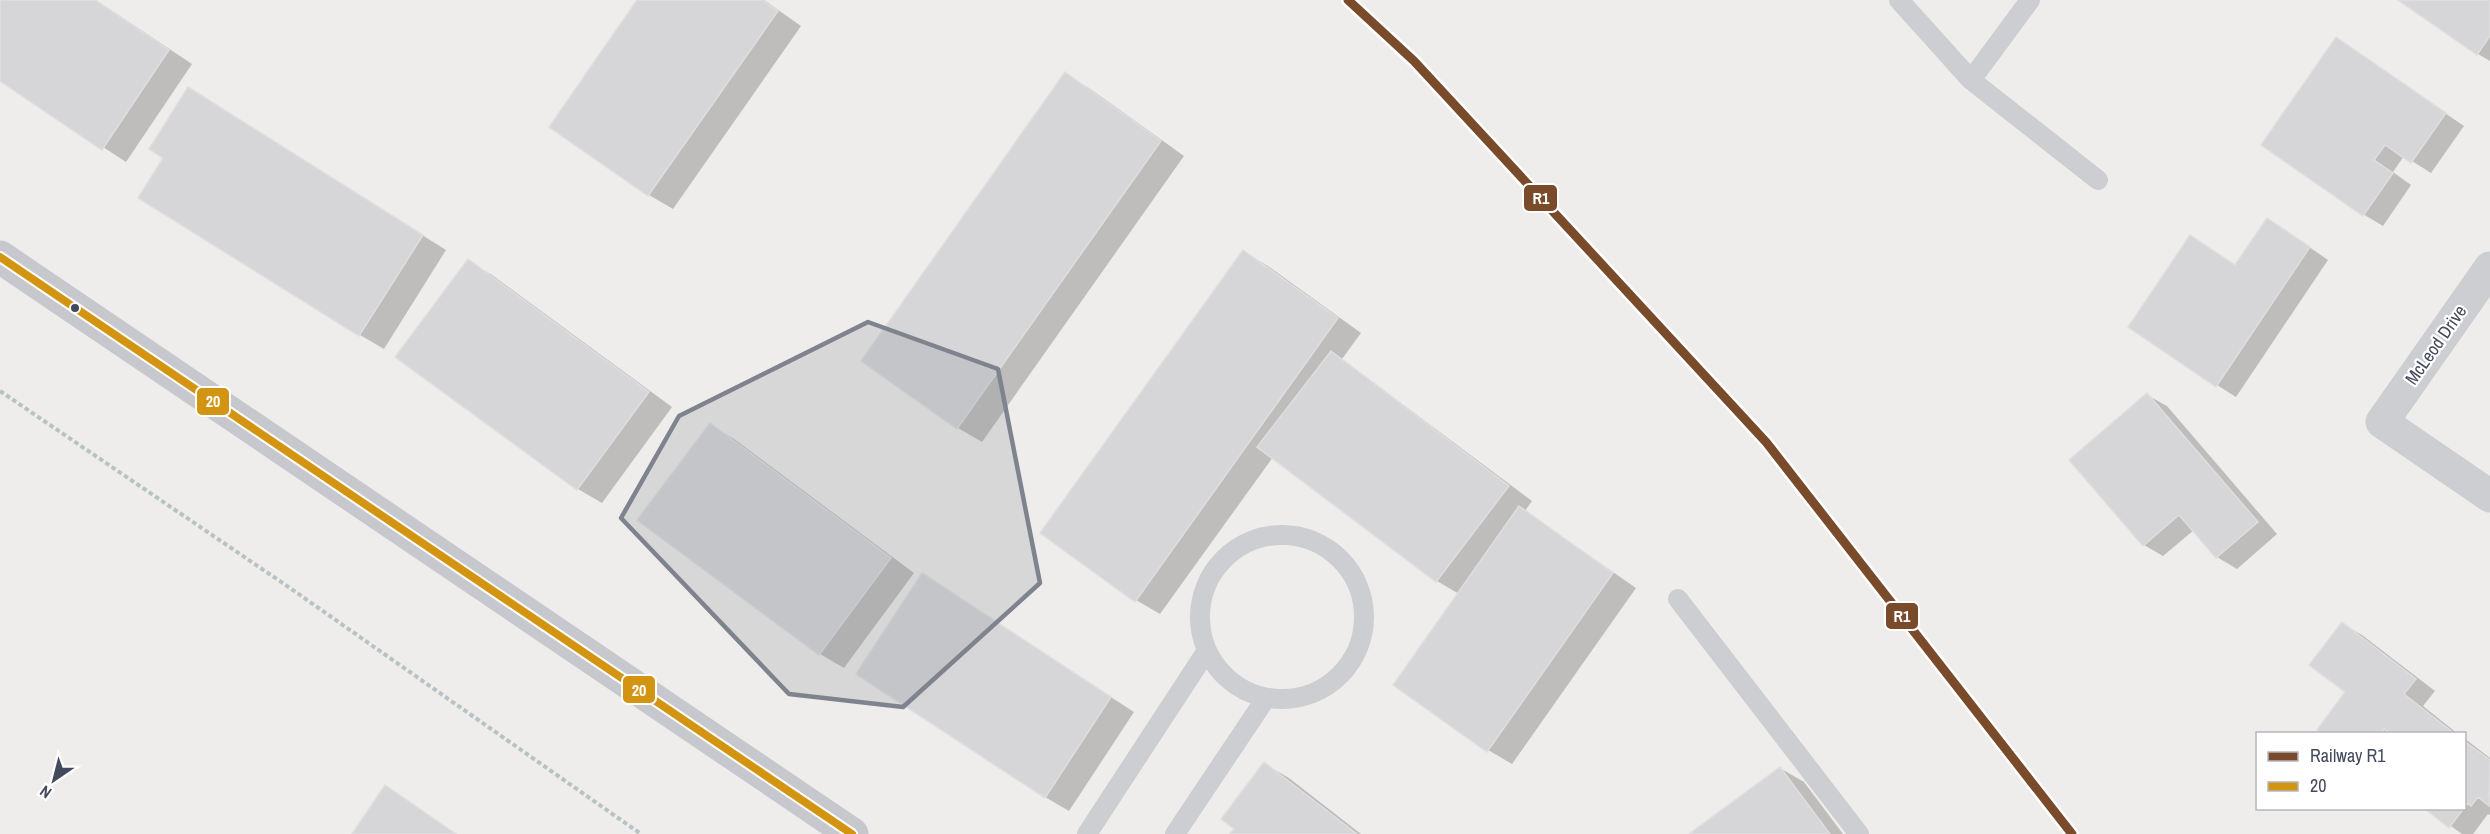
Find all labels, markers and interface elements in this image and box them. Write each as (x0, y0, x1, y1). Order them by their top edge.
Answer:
line badge: R1 (1523, 184, 1558, 212)
text: R1 (1533, 187, 1550, 209)
street label: McLeod Drive (2399, 300, 2472, 390)
unlabelled marker (69, 302, 81, 314)
line badge: 20 (196, 387, 230, 416)
text: 20 (206, 390, 220, 412)
line badge: R1 (1885, 602, 1919, 630)
text: R1 (1894, 605, 1911, 627)
line badge: 20 (622, 675, 656, 704)
text: 20 (632, 679, 646, 701)
legend (2256, 732, 2466, 810)
text: Railway R1 (2310, 743, 2386, 768)
north arrow (24, 750, 84, 810)
text: 20 (2310, 773, 2326, 798)
text: N (35, 781, 56, 804)

